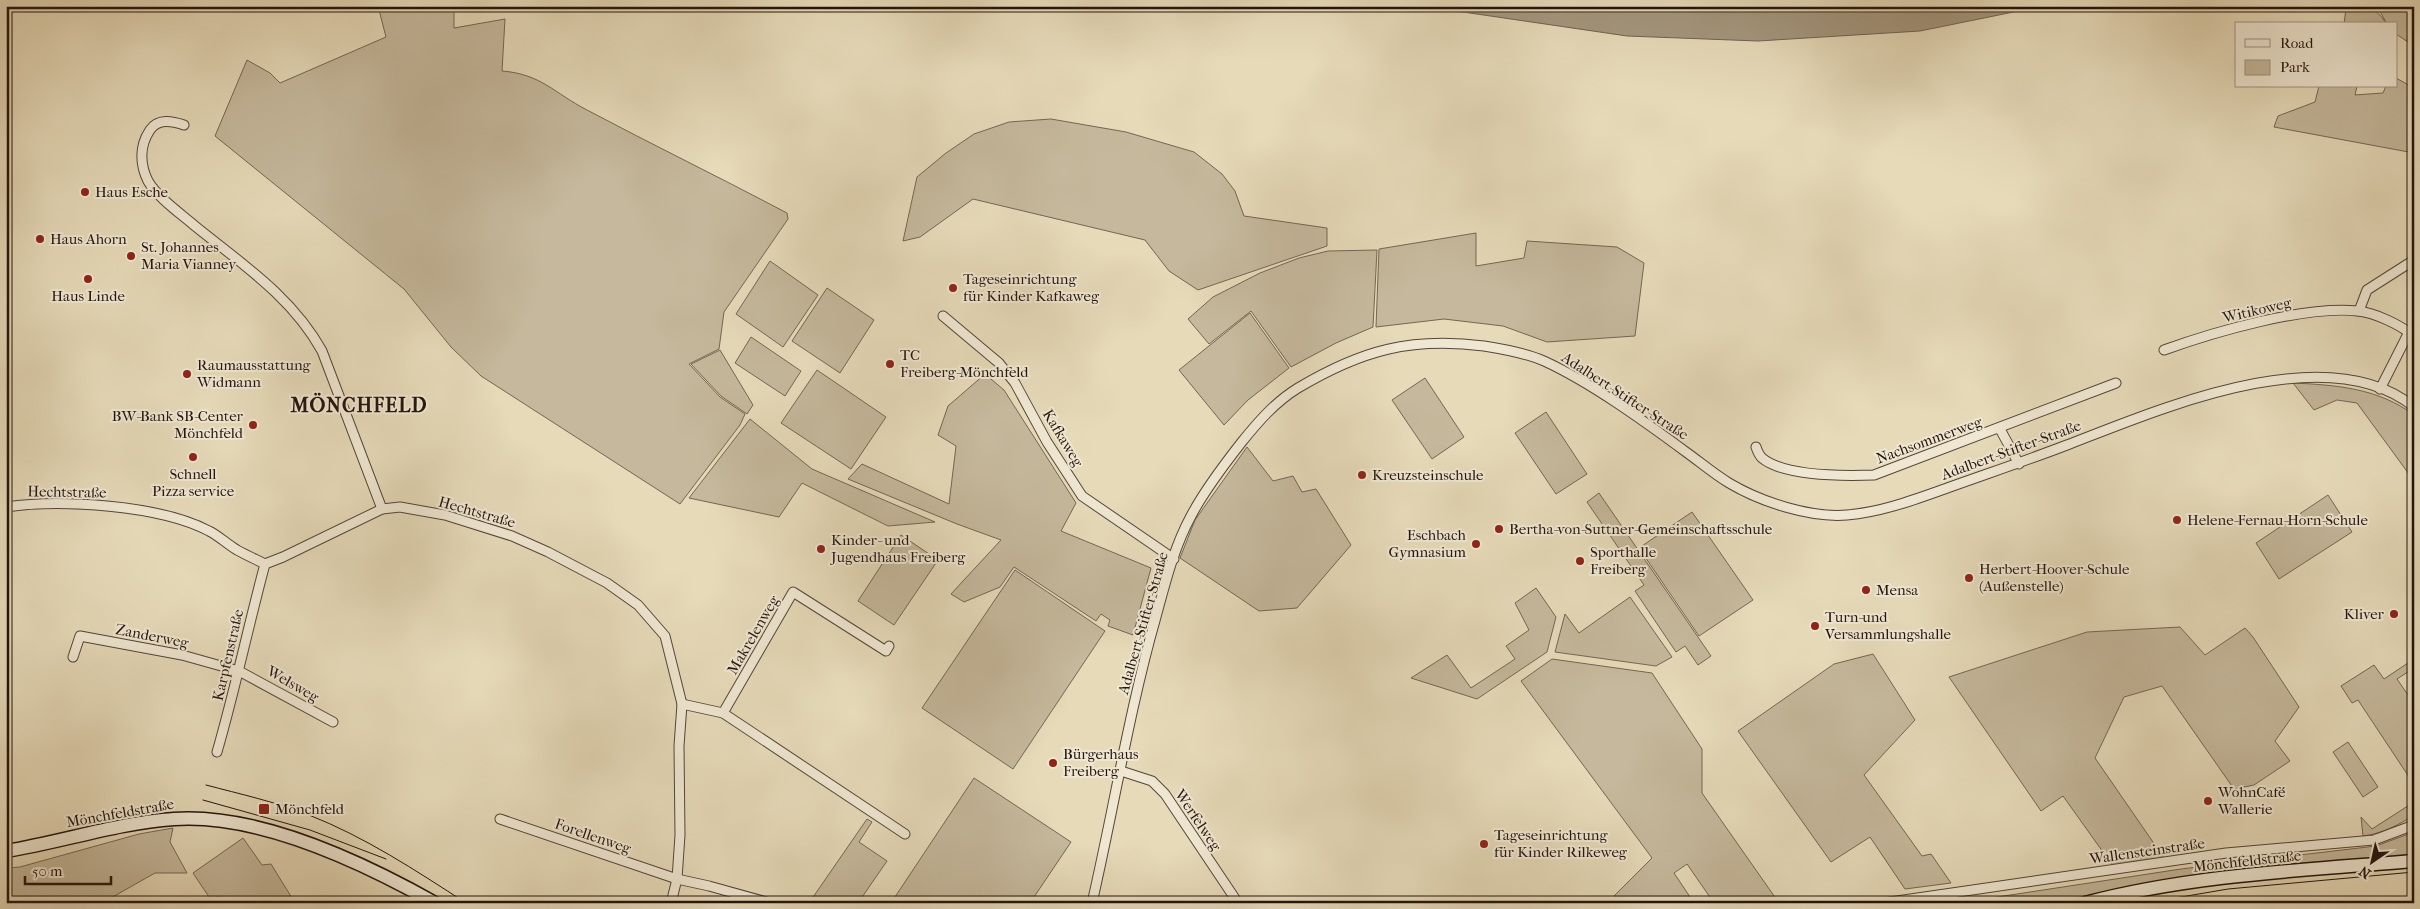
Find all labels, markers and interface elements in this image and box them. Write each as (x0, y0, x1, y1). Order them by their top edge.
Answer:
legend (2235, 22, 2398, 88)
text: Road (2280, 34, 2314, 52)
text: Park (2280, 58, 2310, 76)
place label: Haus Esche (95, 183, 169, 201)
marker: Haus Esche (79, 186, 91, 198)
place label: Haus Ahorn (50, 230, 127, 248)
marker: Haus Ahorn (34, 233, 46, 245)
place label: St. Johannes Maria Vianney (141, 238, 237, 273)
marker: St. Johannes Maria Vianney (125, 250, 137, 262)
place label: Tageseinrichtung für Kinder Kafkaweg (963, 270, 1100, 305)
marker: Haus Linde (82, 273, 94, 285)
marker: Tageseinrichtung für Kinder Kafkaweg (947, 282, 959, 294)
place label: Haus Linde (51, 287, 125, 305)
street label: Witikoweg (2220, 293, 2294, 327)
place label: TC Freiberg-Mönchfeld (900, 346, 1029, 381)
street label: Adalbert-Stifter-Straße (1557, 348, 1692, 444)
place label: Raumausstattung Widmann (196, 356, 312, 391)
marker: TC Freiberg-Mönchfeld (884, 358, 896, 370)
marker: Raumausstattung Widmann (181, 368, 193, 380)
district label: MÖNCHFELD (289, 392, 428, 417)
street label: Kafkaweg (1039, 406, 1088, 471)
place label: BW-Bank SB-Center Mönchfeld (112, 407, 244, 442)
street label: Nachsommerweg (1874, 412, 1985, 467)
street label: Adalbert-Stifter-Straße (1938, 416, 2084, 484)
marker: BW-Bank SB-Center Mönchfeld (247, 419, 259, 431)
marker: Schnell Pizza service (187, 451, 199, 463)
place label: Schnell Pizza service (152, 465, 235, 500)
place label: Kreuzsteinschule (1372, 466, 1484, 484)
marker: Kreuzsteinschule (1356, 469, 1368, 481)
street label: Hechtstraße (27, 482, 107, 502)
street label: Hechtstraße (436, 492, 518, 532)
place label: Helene-Fernau-Horn-Schule (2187, 511, 2368, 529)
marker: Helene-Fernau-Horn-Schule (2171, 514, 2183, 526)
place label: Bertha-von-Suttner-Gemeinschaftsschule (1509, 520, 1773, 538)
marker: Bertha-von-Suttner-Gemeinschaftsschule (1493, 523, 1505, 535)
place label: Eschbach Gymnasium (1389, 526, 1467, 561)
place label: Kinder- und Jugendhaus Freiberg (830, 531, 966, 566)
marker: Eschbach Gymnasium (1470, 538, 1482, 550)
marker: Kinder- und Jugendhaus Freiberg (815, 543, 827, 555)
place label: Sporthalle Freiberg (1590, 543, 1657, 578)
street label: Adalbert-Stifter-Straße (1114, 549, 1172, 697)
marker: Sporthalle Freiberg (1574, 555, 1586, 567)
place label: Herbert-Hoover-Schule (Außenstelle) (1979, 560, 2130, 595)
marker: Herbert-Hoover-Schule (Außenstelle) (1963, 572, 1975, 584)
place label: Mensa (1876, 581, 1919, 599)
marker: Mensa (1860, 584, 1872, 596)
street label: Makrelenweg (723, 591, 783, 678)
place label: Kliver (2344, 605, 2385, 623)
street label: Karpfenstraße (209, 607, 247, 703)
place label: Turn-und Versammlungshalle (1824, 608, 1951, 643)
marker: Kliver (2388, 608, 2400, 620)
street label: Zanderweg (114, 620, 191, 652)
marker: Turn-und Versammlungshalle (1809, 620, 1821, 632)
street label: Welsweg (263, 661, 323, 707)
place label: Bürgerhaus Freiberg (1063, 745, 1139, 780)
marker: Bürgerhaus Freiberg (1047, 757, 1059, 769)
place label: WohnCafé Wallerie (2217, 783, 2286, 818)
street label: Werfelweg (1170, 785, 1226, 855)
street label: Mönchfeldstraße (65, 795, 176, 831)
marker: WohnCafé Wallerie (2202, 795, 2214, 807)
place label: Mönchfeld (275, 800, 345, 818)
marker: Mönchfeld (257, 802, 271, 816)
street label: Forellenweg (553, 815, 634, 858)
place label: Tageseinrichtung für Kinder Rilkeweg (1494, 826, 1628, 861)
street label: Wallensteinstraße (2087, 834, 2206, 868)
north arrow (2348, 836, 2398, 886)
marker: Tageseinrichtung für Kinder Rilkeweg (1478, 838, 1490, 850)
street label: Mönchfeldstraße (2192, 846, 2303, 876)
scale bar (25, 854, 111, 886)
text: 50 m (32, 862, 63, 880)
text: N (2356, 862, 2374, 882)

